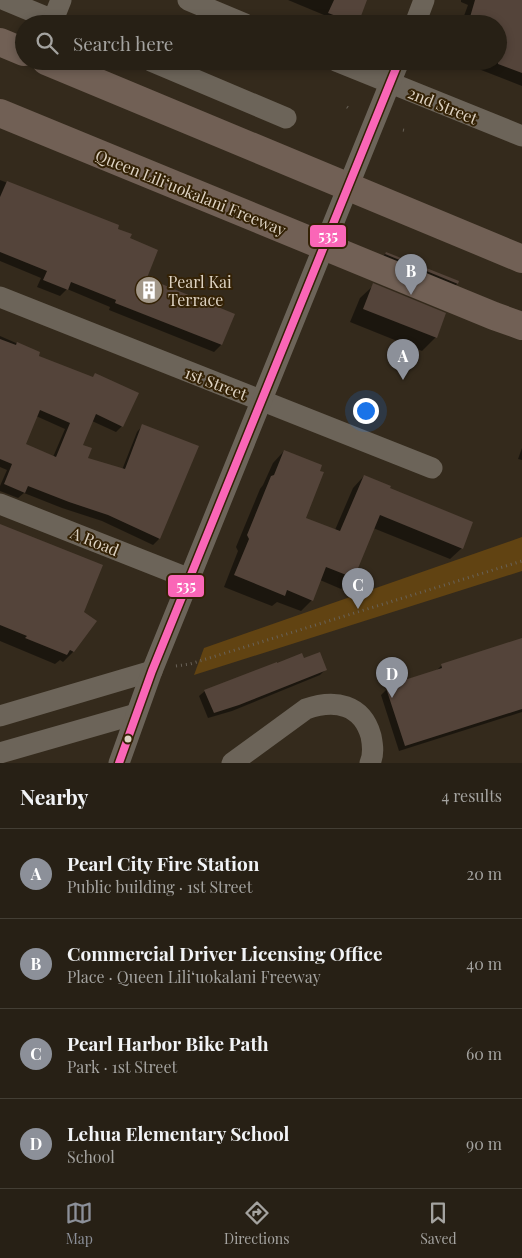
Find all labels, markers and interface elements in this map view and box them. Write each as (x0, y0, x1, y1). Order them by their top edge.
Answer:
search box (15, 15, 507, 70)
icon: search (33, 29, 61, 57)
text: Search here (73, 30, 173, 56)
street label: 2nd Street (405, 82, 481, 129)
street label: Queen Liliʻuokalani Freeway (93, 144, 289, 240)
line badge: 535 (309, 224, 347, 248)
text: 535 (318, 226, 338, 245)
pin: B (395, 254, 427, 295)
place label: Pearl Kai Terrace (168, 271, 232, 310)
building icon: Pearl Kai Terrace (134, 275, 164, 305)
pin: A (387, 339, 419, 380)
street label: 1st Street (182, 361, 251, 405)
your location (353, 398, 379, 424)
street label: A Road (67, 521, 122, 560)
pin: C (342, 568, 374, 609)
line badge: 535 (167, 574, 205, 598)
text: 535 (176, 576, 196, 595)
pin: D (376, 657, 408, 698)
unlabelled marker (123, 734, 133, 744)
text: Nearby (20, 782, 89, 810)
text: 4 results (441, 785, 502, 806)
text: Pearl City Fire Station (67, 850, 259, 876)
text: A (31, 863, 41, 884)
text: 20 m (467, 863, 502, 884)
text: Public building · 1st Street (67, 876, 252, 897)
text: Commercial Driver Licensing Office (67, 940, 383, 966)
text: B (31, 953, 41, 974)
text: 40 m (466, 953, 502, 974)
text: Place · Queen Liliʻuokalani Freeway (67, 966, 321, 987)
text: Pearl Harbor Bike Path (67, 1030, 269, 1056)
text: C (30, 1043, 42, 1064)
text: 60 m (466, 1043, 502, 1064)
text: Park · 1st Street (67, 1056, 177, 1077)
text: Lehua Elementary School (67, 1120, 289, 1146)
text: D (30, 1133, 42, 1154)
text: 90 m (466, 1133, 502, 1154)
text: School (67, 1146, 115, 1167)
tab: Map (65, 1199, 93, 1248)
tab: Directions (224, 1199, 290, 1248)
tab: Saved (420, 1199, 457, 1248)

